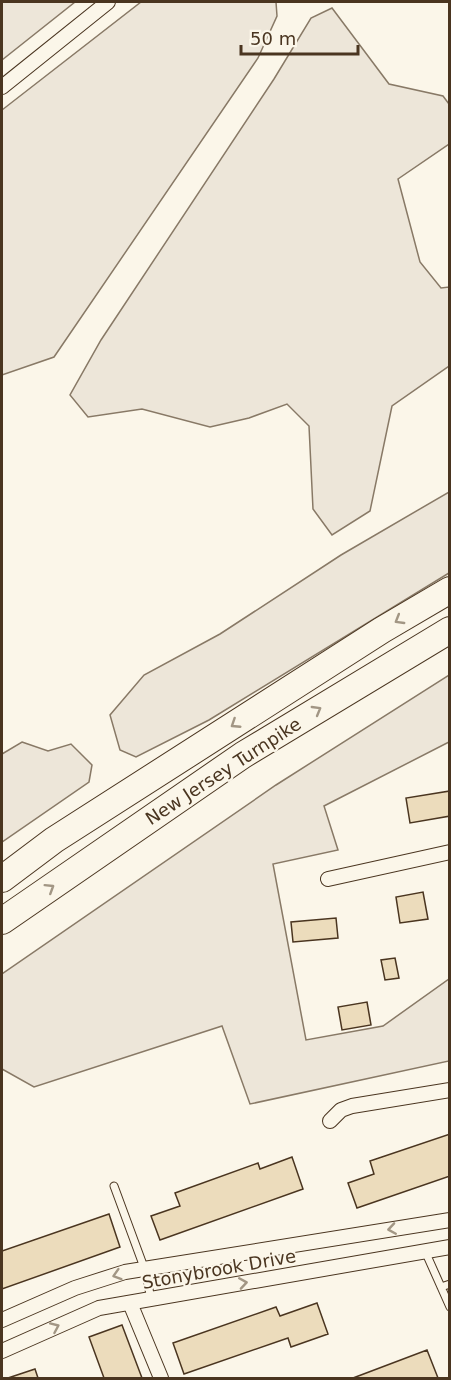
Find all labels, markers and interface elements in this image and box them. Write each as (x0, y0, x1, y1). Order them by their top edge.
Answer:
scale bar (241, 18, 358, 56)
text: 50 m (250, 28, 296, 49)
one-way arrow (395, 612, 405, 624)
one-way arrow (311, 706, 321, 718)
street label: New Jersey Turnpike (141, 713, 305, 829)
one-way arrow (231, 717, 241, 729)
one-way arrow (44, 884, 54, 896)
one-way arrow (387, 1222, 397, 1235)
street label: Stonybrook Drive (140, 1245, 298, 1293)
one-way arrow (112, 1268, 123, 1280)
one-way arrow (239, 1277, 248, 1289)
one-way arrow (48, 1322, 59, 1334)

